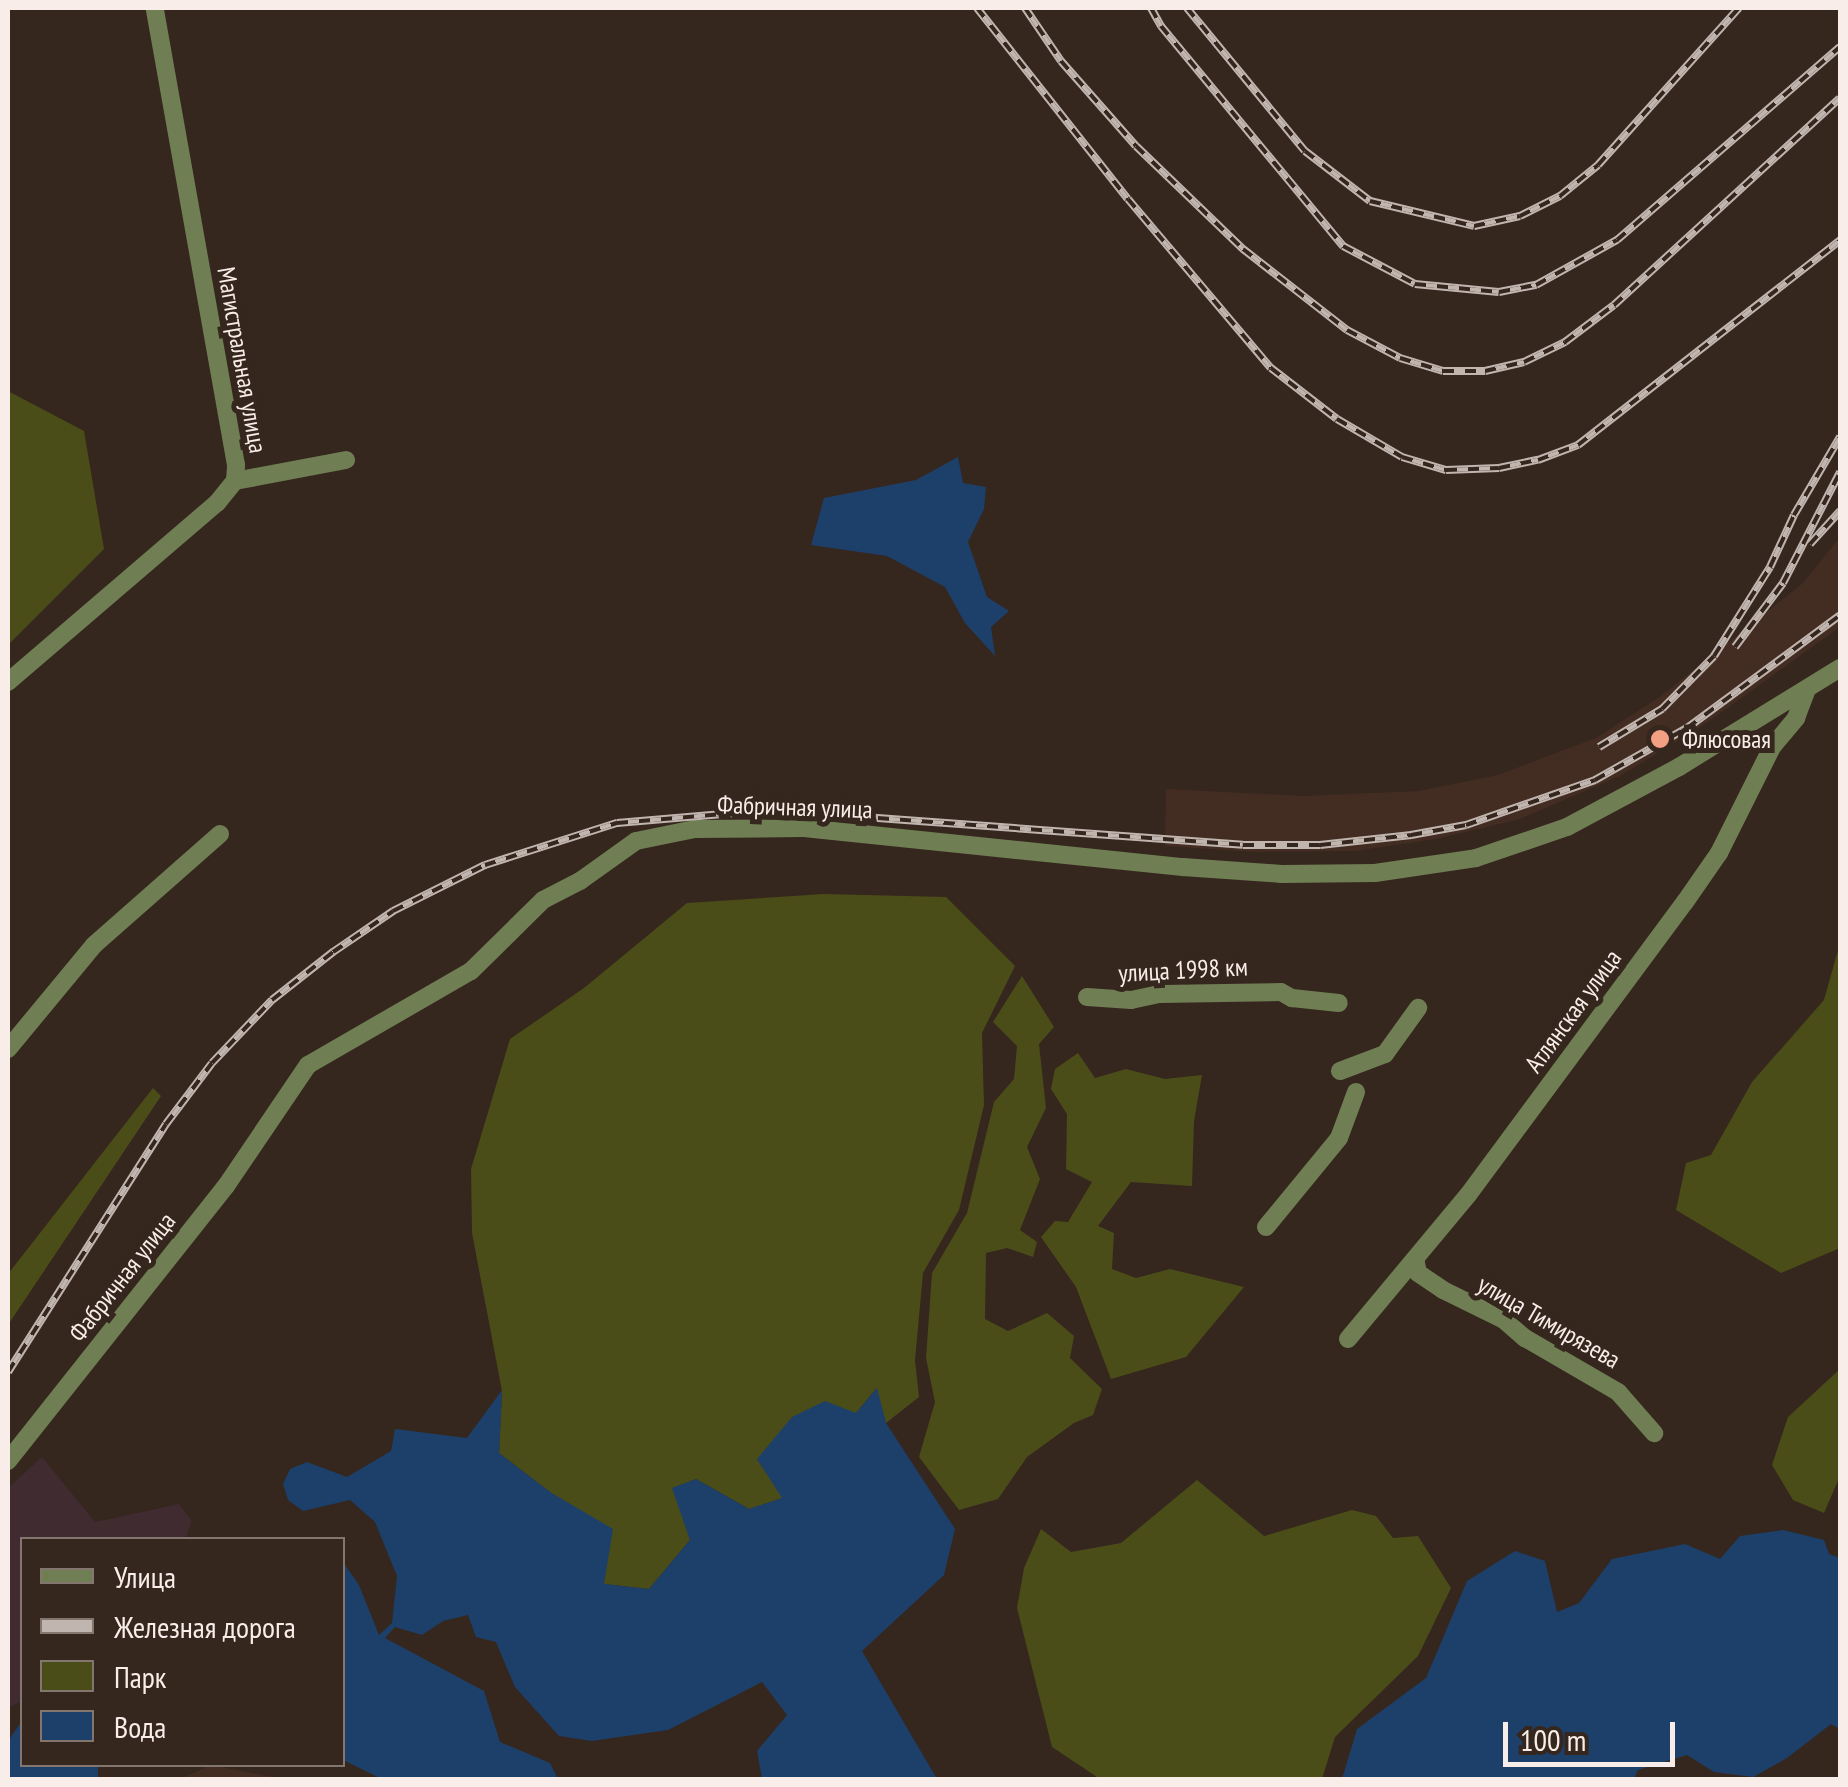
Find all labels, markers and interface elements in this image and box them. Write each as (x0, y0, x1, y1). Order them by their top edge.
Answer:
street label: Магистральная улица (211, 265, 273, 455)
place label: Флюсовая (1682, 724, 1771, 754)
marker: Флюсовая (1647, 726, 1673, 752)
street label: Фабричная улица (717, 789, 873, 825)
street label: Атлянская улица (1518, 944, 1628, 1078)
street label: улица 1998 км (1118, 952, 1248, 988)
street label: Фабричная улица (62, 1207, 182, 1347)
street label: улица Тимирязева (1472, 1269, 1626, 1375)
legend (20, 1537, 345, 1767)
text: Улица (114, 1557, 176, 1596)
text: Железная дорога (114, 1607, 296, 1646)
text: Парк (114, 1657, 166, 1696)
scale bar (1508, 1702, 1680, 1764)
text: Вода (114, 1707, 166, 1746)
text: 100 m (1520, 1720, 1586, 1759)

